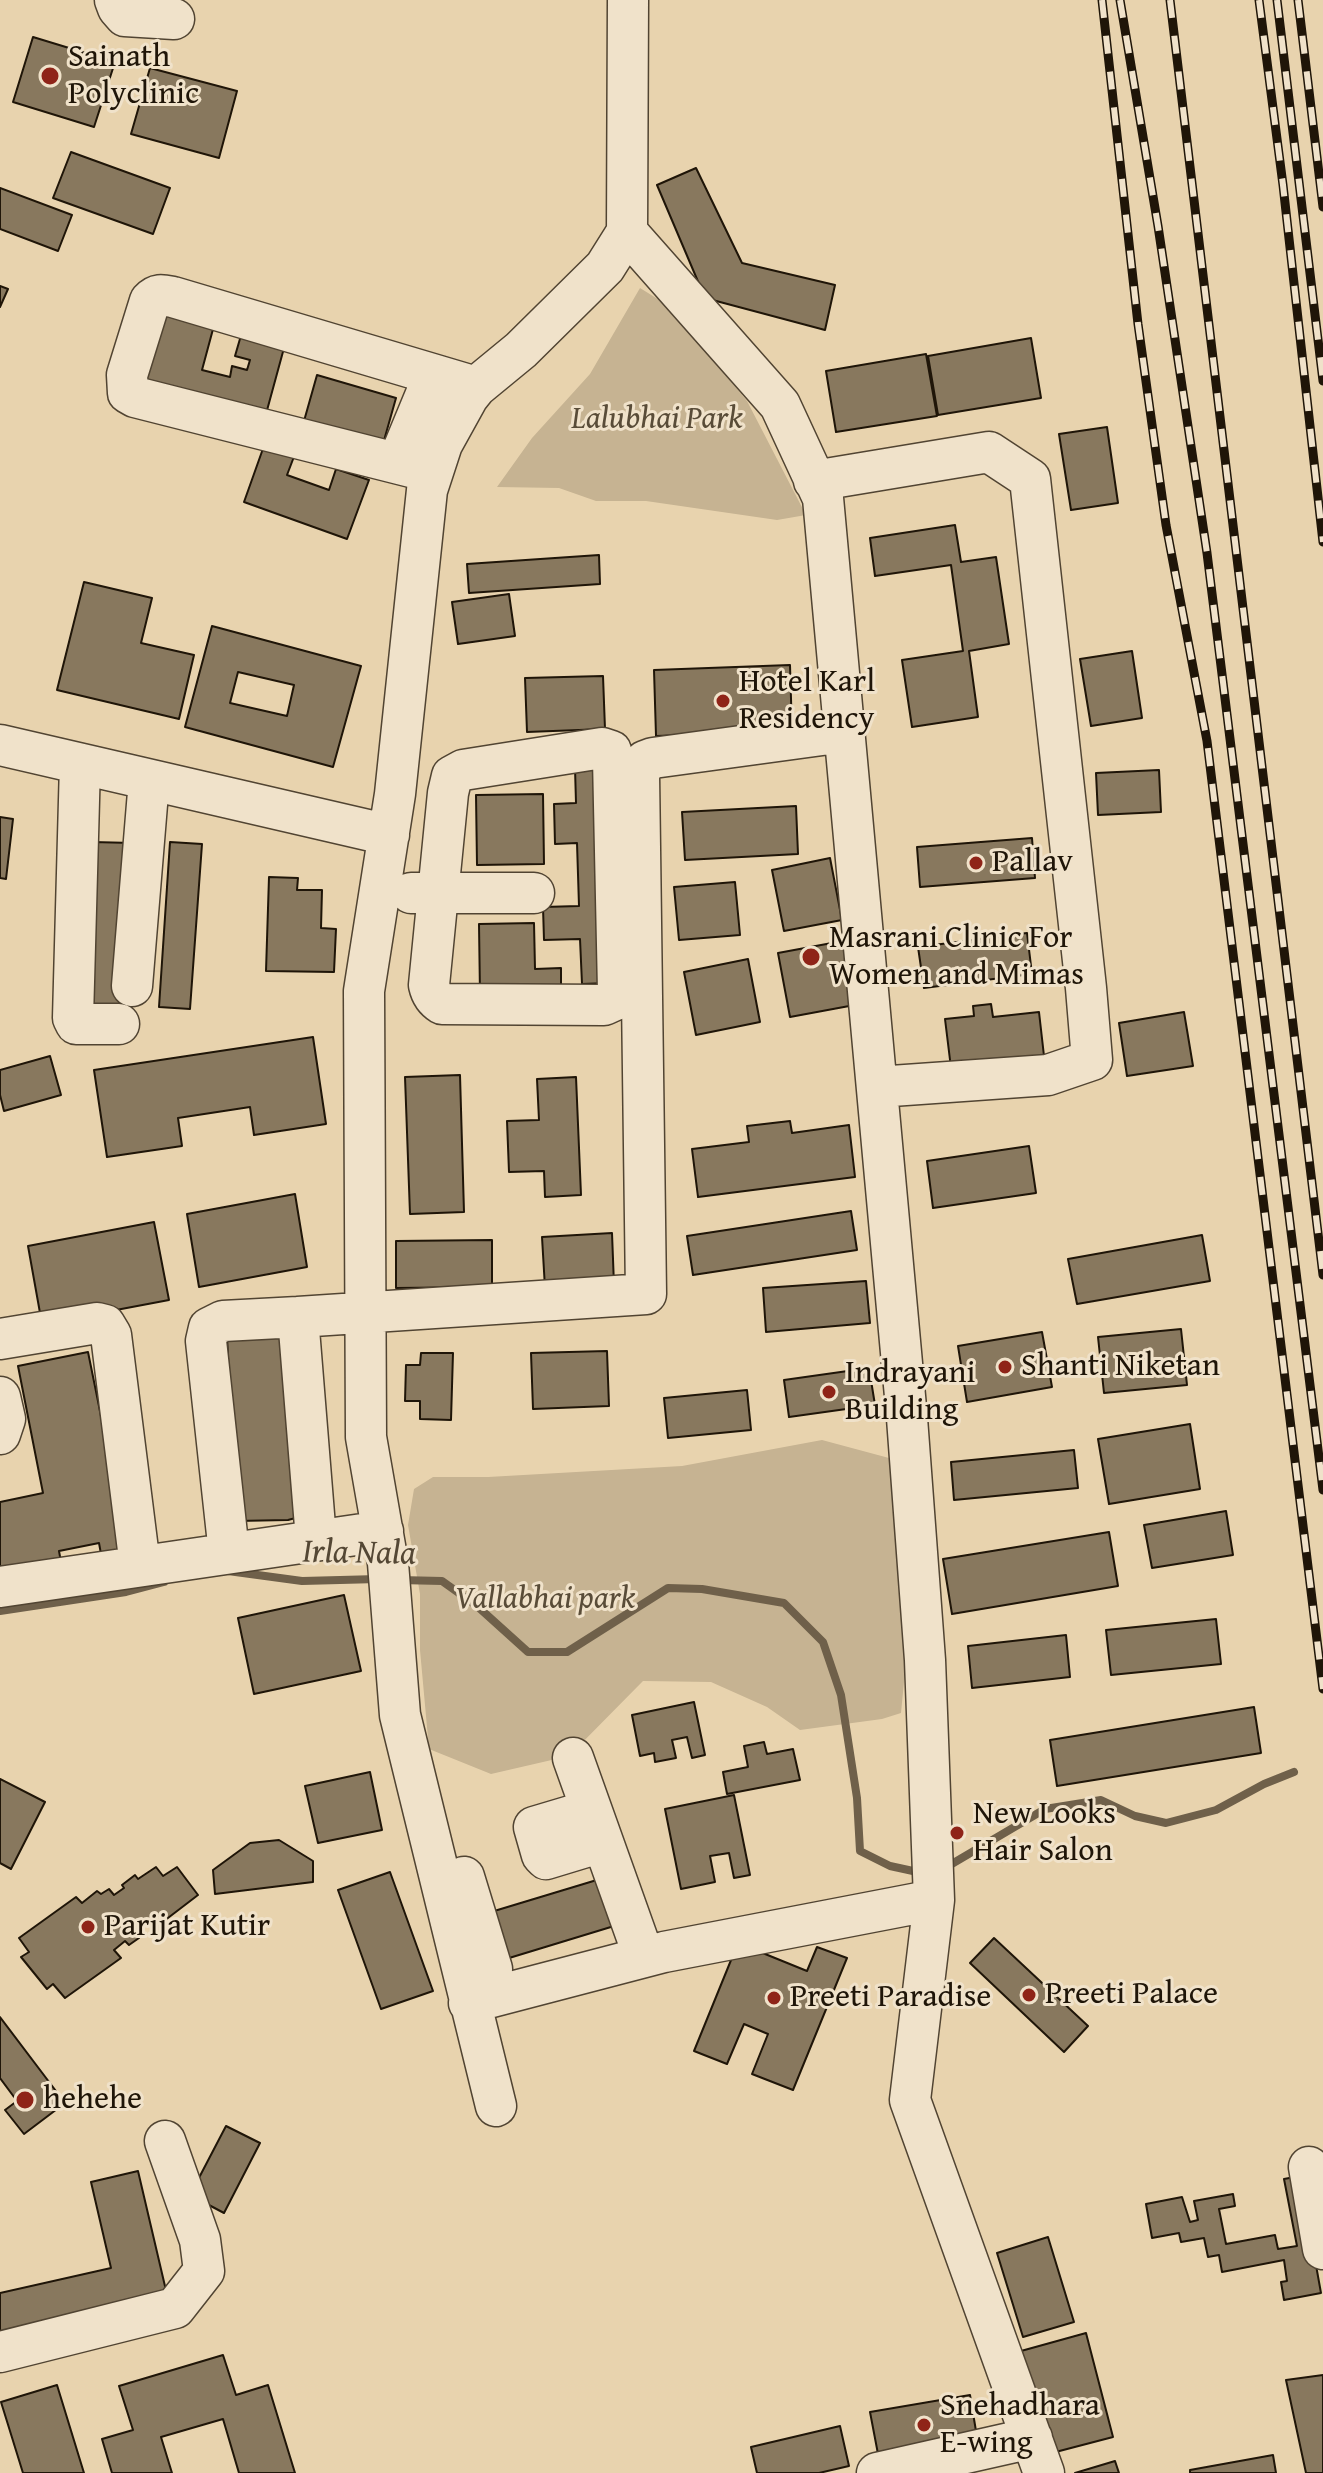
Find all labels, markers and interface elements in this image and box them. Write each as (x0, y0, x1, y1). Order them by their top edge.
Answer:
place label: Sainath Polyclinic (68, 39, 199, 114)
marker: Sainath Polyclinic (39, 65, 61, 87)
park label: Lalubhai Park (571, 401, 743, 439)
place label: Hotel Karl Residency (739, 664, 875, 739)
marker: Hotel Karl Residency (714, 692, 732, 710)
place label: Pallav (992, 844, 1073, 882)
marker: Pallav (967, 854, 985, 872)
place label: Masrani Clinic For Women and Mimas (829, 920, 1084, 995)
marker: Masrani Clinic For Women and Mimas (800, 946, 822, 968)
place label: Shanti Niketan (1021, 1348, 1220, 1386)
place label: Indrayani Building (845, 1355, 975, 1430)
marker: Shanti Niketan (996, 1358, 1014, 1376)
marker: Indrayani Building (820, 1383, 838, 1401)
water label: Irla Nala (302, 1533, 416, 1575)
park label: Vallabhai park (455, 1581, 635, 1619)
place label: New Looks Hair Salon (973, 1796, 1116, 1871)
marker: New Looks Hair Salon (948, 1824, 966, 1842)
place label: Parijat Kutir (104, 1908, 270, 1946)
marker: Parijat Kutir (79, 1918, 97, 1936)
place label: Preeti Palace (1045, 1976, 1218, 2014)
place label: Preeti Paradise (790, 1979, 991, 2017)
marker: Preeti Palace (1020, 1986, 1038, 2004)
marker: Preeti Paradise (765, 1989, 783, 2007)
place label: hehehe (43, 2081, 142, 2119)
marker: hehehe (14, 2089, 36, 2111)
place label: Snehadhara E-wing (940, 2388, 1100, 2463)
marker: Snehadhara E-wing (915, 2416, 933, 2434)

